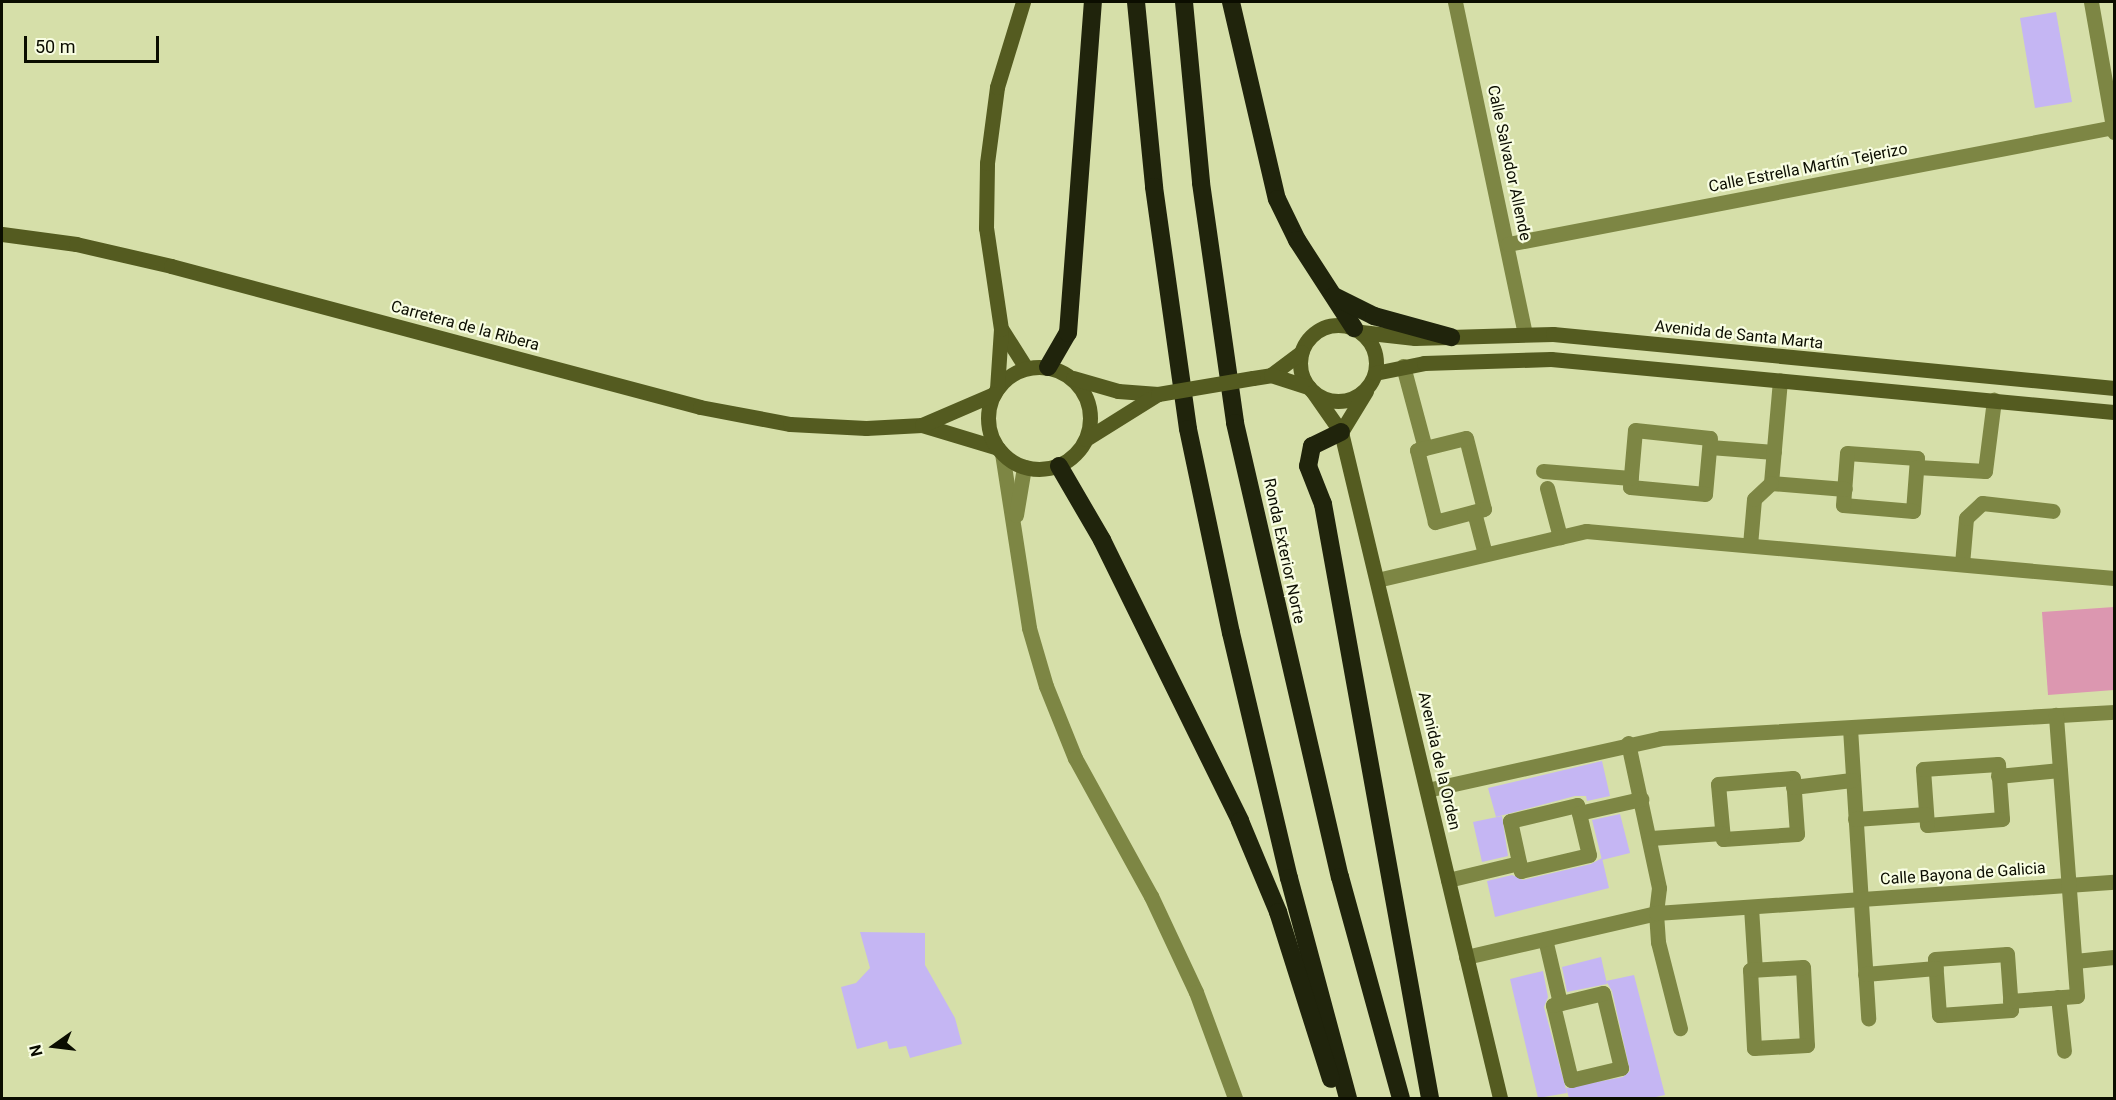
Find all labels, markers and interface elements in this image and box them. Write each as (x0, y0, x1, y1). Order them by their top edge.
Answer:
scale bar (27, 24, 162, 62)
text: 50 m (35, 36, 75, 57)
street label: Calle Salvador Allende (1483, 84, 1535, 242)
street label: Calle Estrella Martín Tejerizo (1707, 139, 1909, 197)
street label: Carretera de la Ribera (389, 297, 541, 355)
street label: Avenida de Santa Marta (1654, 317, 1824, 353)
street label: Ronda Exterior Norte (1259, 477, 1309, 625)
street label: Avenida de la Orden (1414, 690, 1464, 832)
street label: Calle Bayona de Galicia (1880, 859, 2046, 889)
north arrow (24, 1016, 84, 1076)
text: N (25, 1043, 47, 1058)

